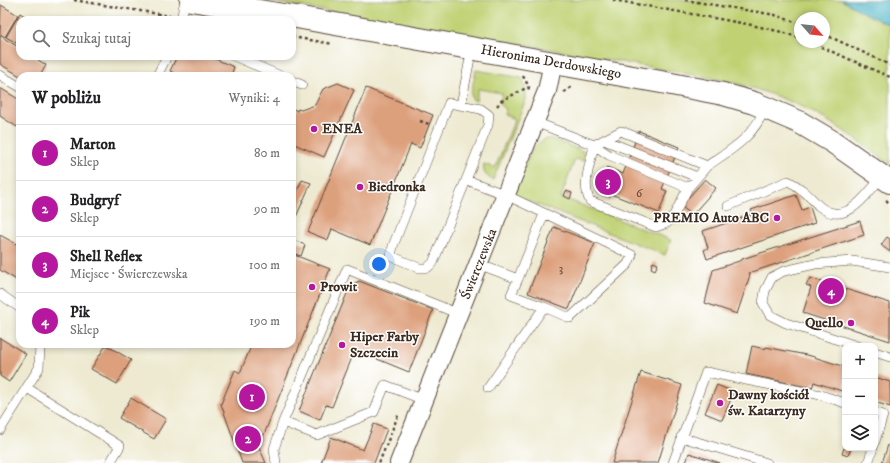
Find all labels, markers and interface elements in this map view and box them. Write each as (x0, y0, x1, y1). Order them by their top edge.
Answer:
north arrow (794, 12, 830, 48)
search box (16, 16, 296, 60)
icon: search (30, 27, 52, 49)
text: Szukaj tutaj (62, 29, 131, 48)
street label: Hieronima Derdowskiego (479, 41, 623, 83)
text: W pobliżu (32, 87, 101, 109)
text: Wyniki: 4 (229, 90, 280, 106)
place label: ENEA (322, 120, 363, 138)
marker: ENEA (309, 124, 319, 134)
text: Marton (70, 135, 116, 154)
text: 1 (43, 145, 47, 161)
text: 80 m (254, 145, 280, 161)
text: Sklep (70, 154, 99, 170)
pin: 3 (595, 167, 621, 197)
place label: Biedronka (368, 178, 426, 196)
marker: Biedronka (355, 182, 365, 192)
house number: 6 (636, 186, 643, 201)
text: Budgryf (70, 191, 119, 210)
text: 2 (42, 201, 48, 217)
text: 90 m (254, 201, 280, 217)
place label: PREMIO Auto ABC (653, 209, 769, 227)
text: Sklep (70, 210, 99, 226)
marker: PREMIO Auto ABC (772, 213, 782, 223)
street label: Świerczewska (457, 226, 501, 302)
text: Shell Reflex (70, 247, 142, 266)
your location (369, 254, 389, 274)
text: 3 (43, 257, 47, 273)
text: 100 m (249, 257, 280, 273)
house number: 3 (559, 261, 563, 276)
text: Miejsce · Świerczewska (70, 266, 188, 282)
pin: 4 (818, 276, 844, 306)
place label: Prowit (320, 278, 358, 296)
marker: Prowit (307, 282, 317, 292)
text: Pik (70, 303, 90, 322)
text: 4 (41, 313, 49, 329)
text: 190 m (249, 313, 280, 329)
place label: Quello (805, 314, 843, 332)
marker: Quello (846, 318, 856, 328)
text: Sklep (70, 322, 99, 338)
place label: Hiper Farby Szczecin (350, 328, 419, 362)
marker: Hiper Farby Szczecin (337, 340, 347, 350)
map controls (842, 343, 878, 451)
button: + (842, 343, 878, 379)
button: − (842, 379, 878, 415)
pin: 1 (239, 382, 265, 412)
place label: Dawny kościół św. Katarzyny (728, 386, 810, 420)
marker: Dawny kościół św. Katarzyny (715, 398, 725, 408)
button: layers (842, 415, 878, 451)
pin: 2 (235, 424, 261, 454)

